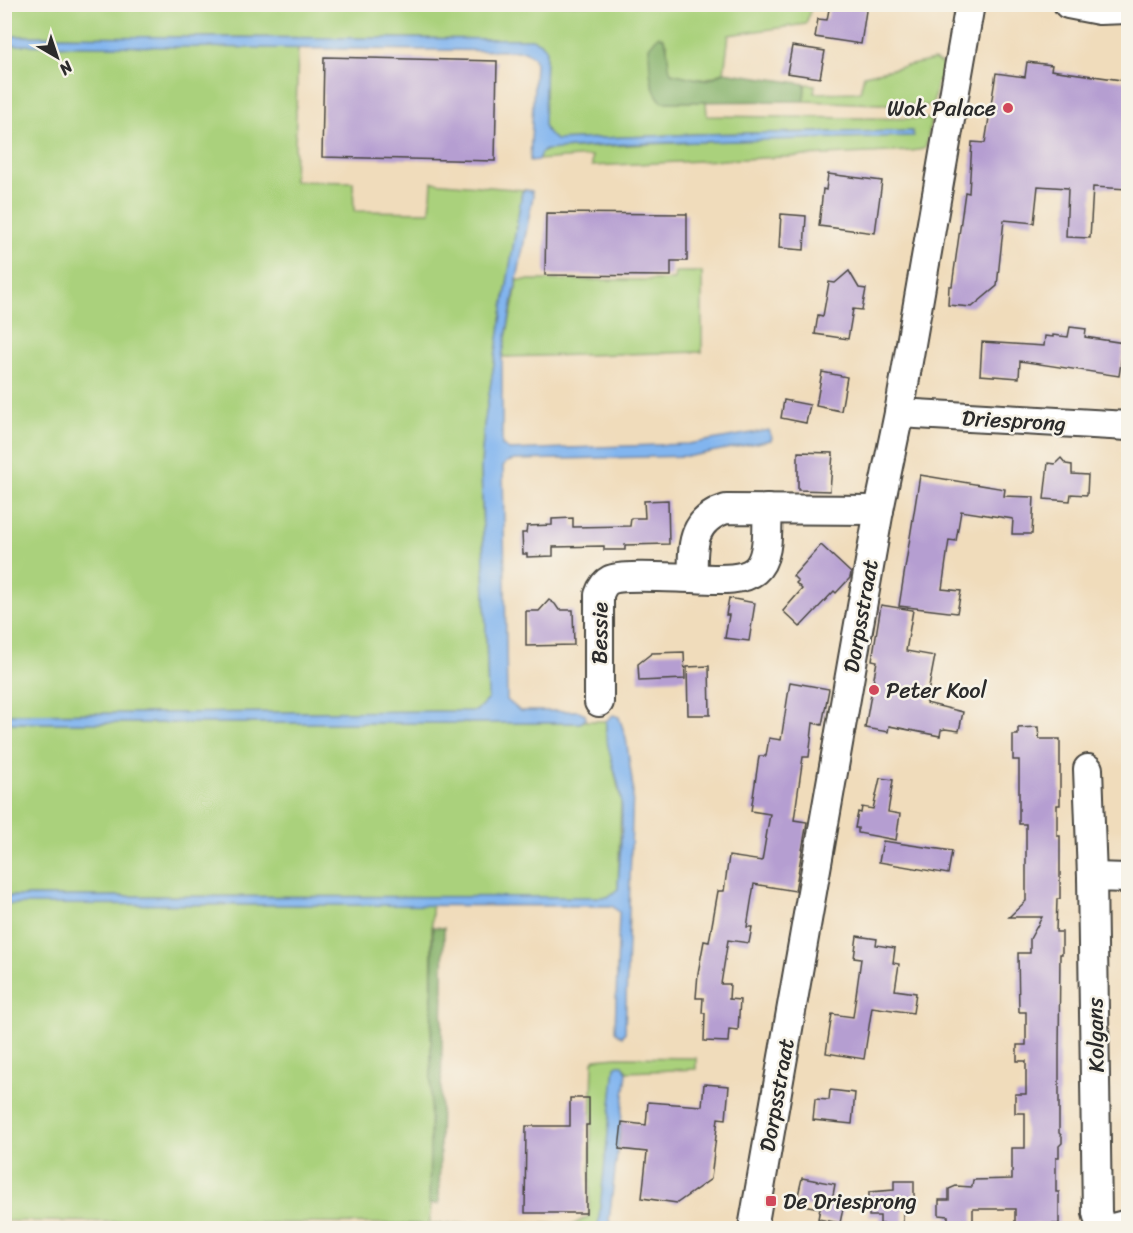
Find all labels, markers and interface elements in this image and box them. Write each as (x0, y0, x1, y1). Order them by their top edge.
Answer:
north arrow (27, 27, 87, 87)
text: N (52, 53, 80, 84)
place label: Wok Palace (887, 89, 996, 128)
marker: Wok Palace (1001, 101, 1015, 115)
street label: Driesprong (961, 398, 1067, 443)
street label: Dorpsstraat (831, 556, 890, 676)
street label: Bessie (579, 601, 620, 664)
place label: Peter Kool (886, 671, 987, 710)
marker: Peter Kool (867, 683, 881, 697)
street label: Kolgans (1075, 996, 1116, 1073)
street label: Dorpsstraat (747, 1035, 806, 1155)
place label: De Driesprong (783, 1182, 917, 1221)
marker: De Driesprong (764, 1194, 778, 1208)

